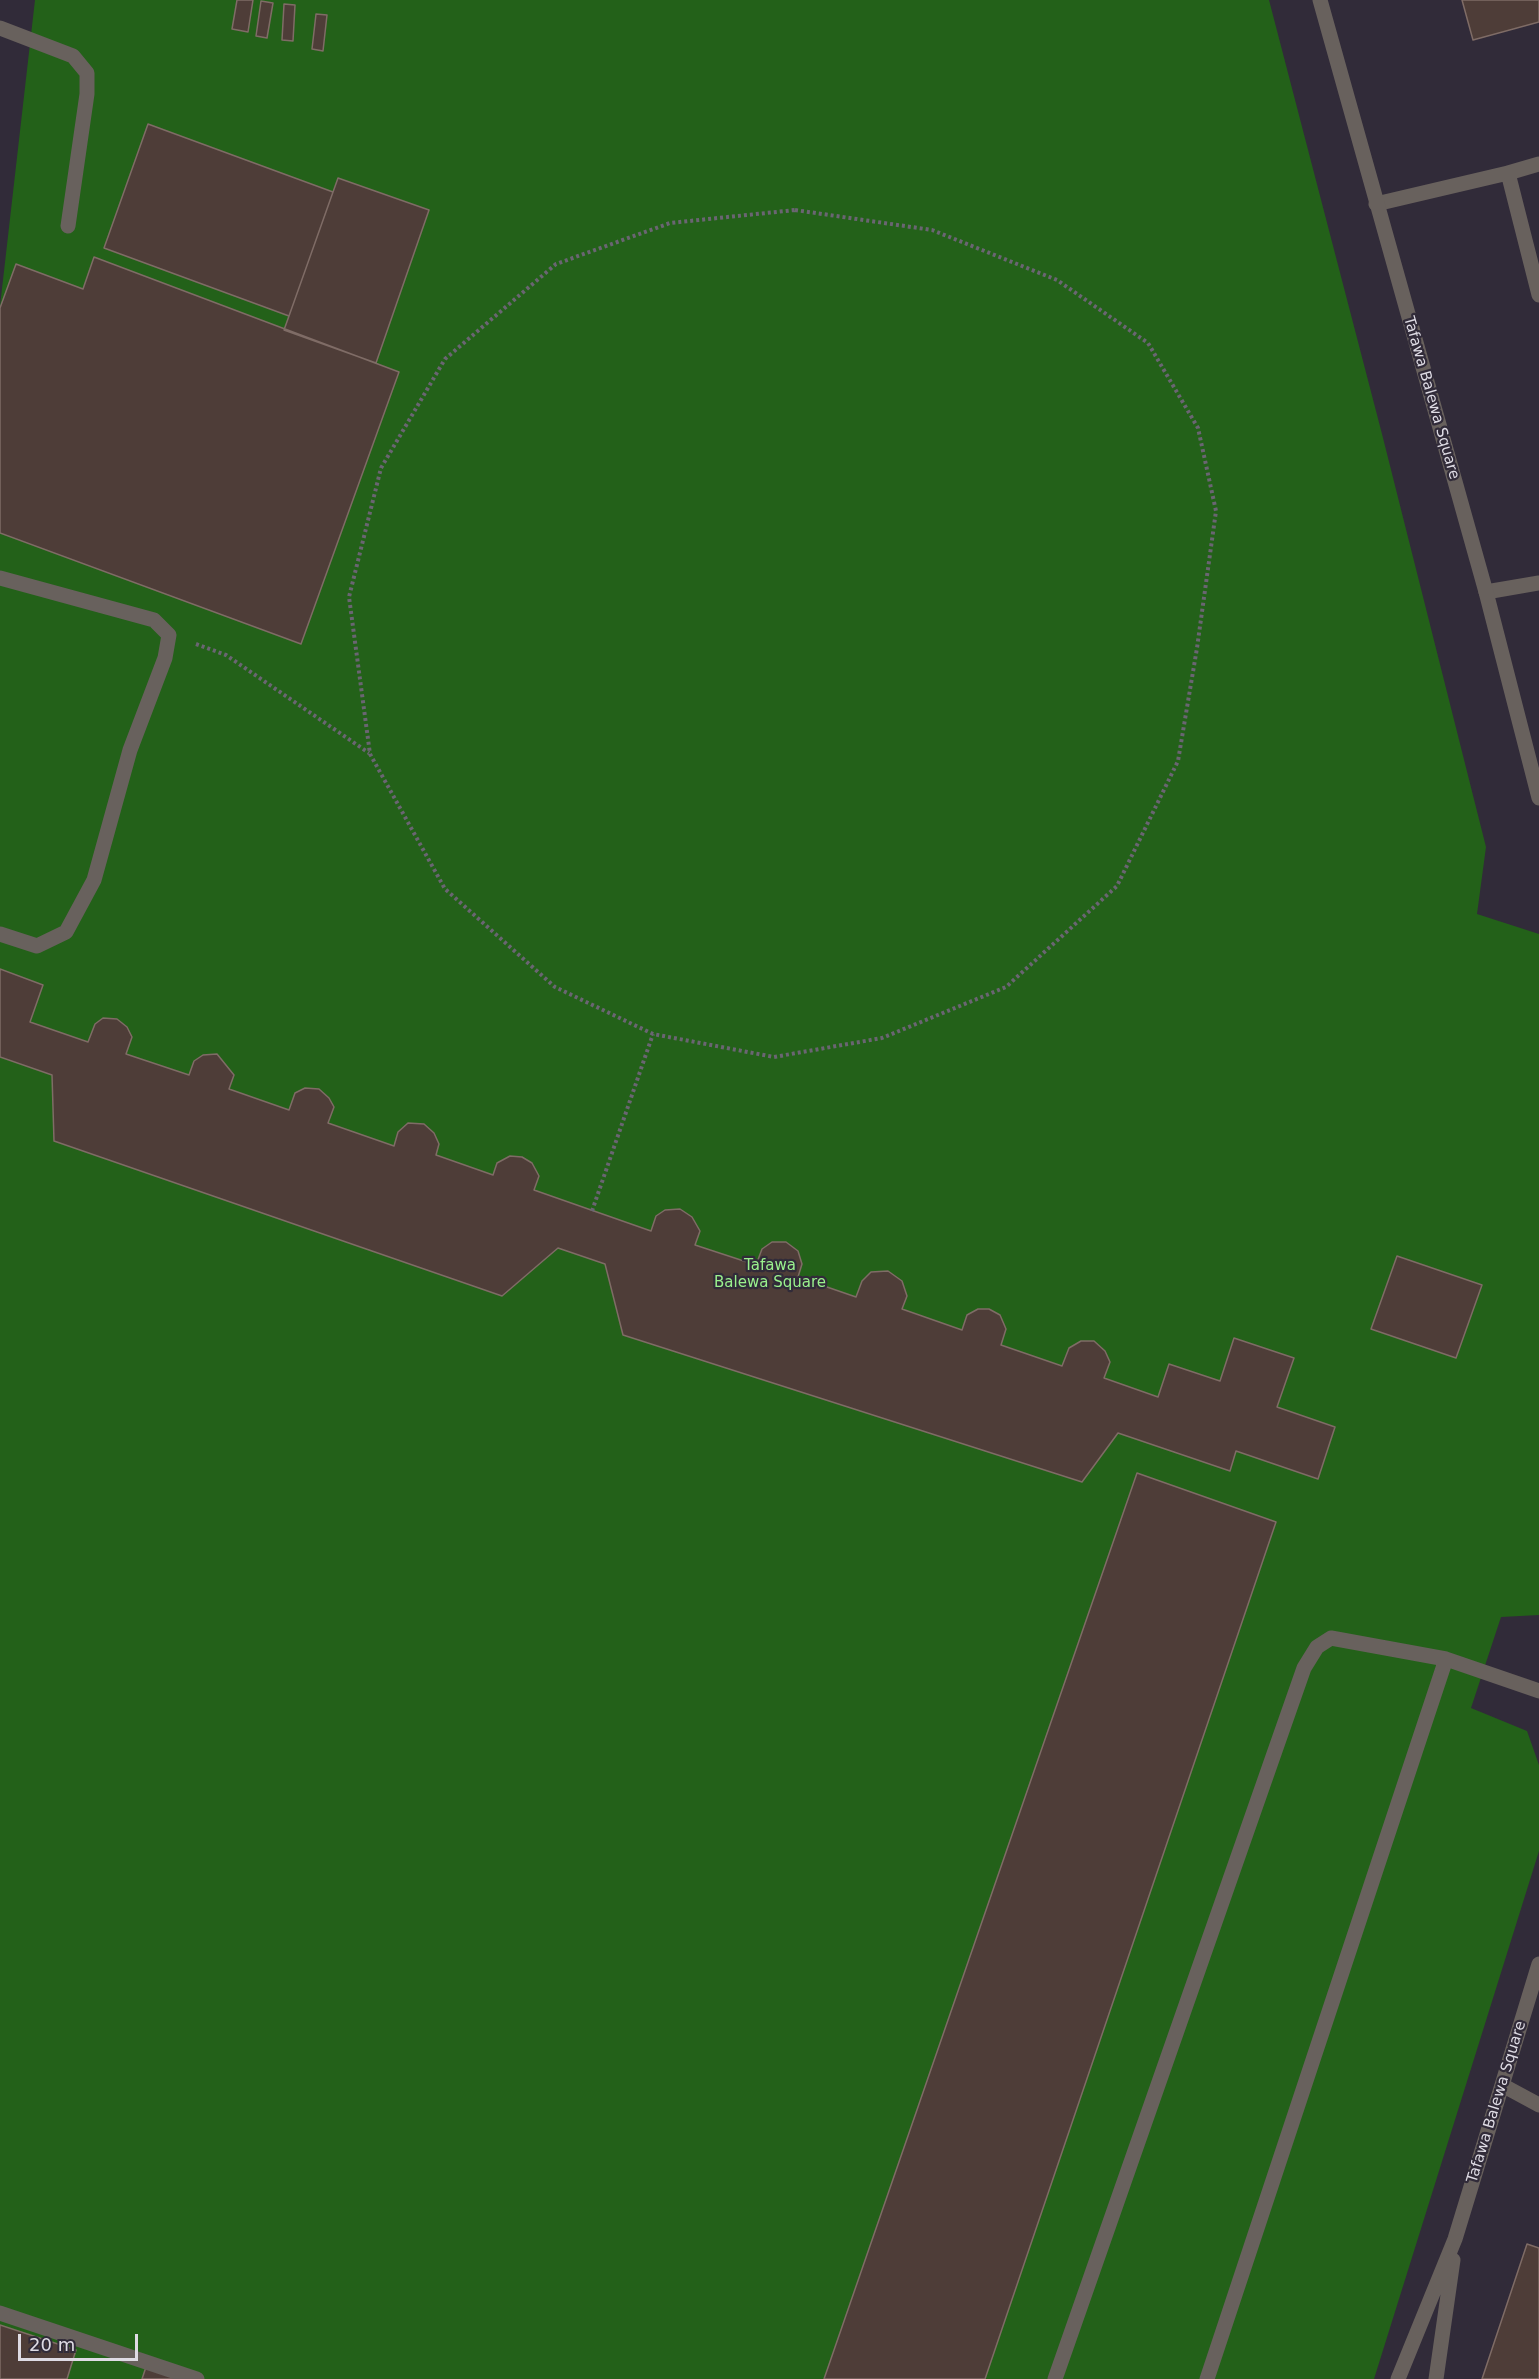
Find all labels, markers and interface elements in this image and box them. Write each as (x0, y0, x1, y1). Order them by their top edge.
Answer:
street label: Tafawa Balewa Square (1399, 315, 1463, 481)
park label: Tafawa Balewa Square (714, 1257, 826, 1292)
street label: Tafawa Balewa Square (1464, 2019, 1530, 2185)
scale bar (21, 2322, 141, 2360)
text: 20 m (29, 2334, 75, 2355)

